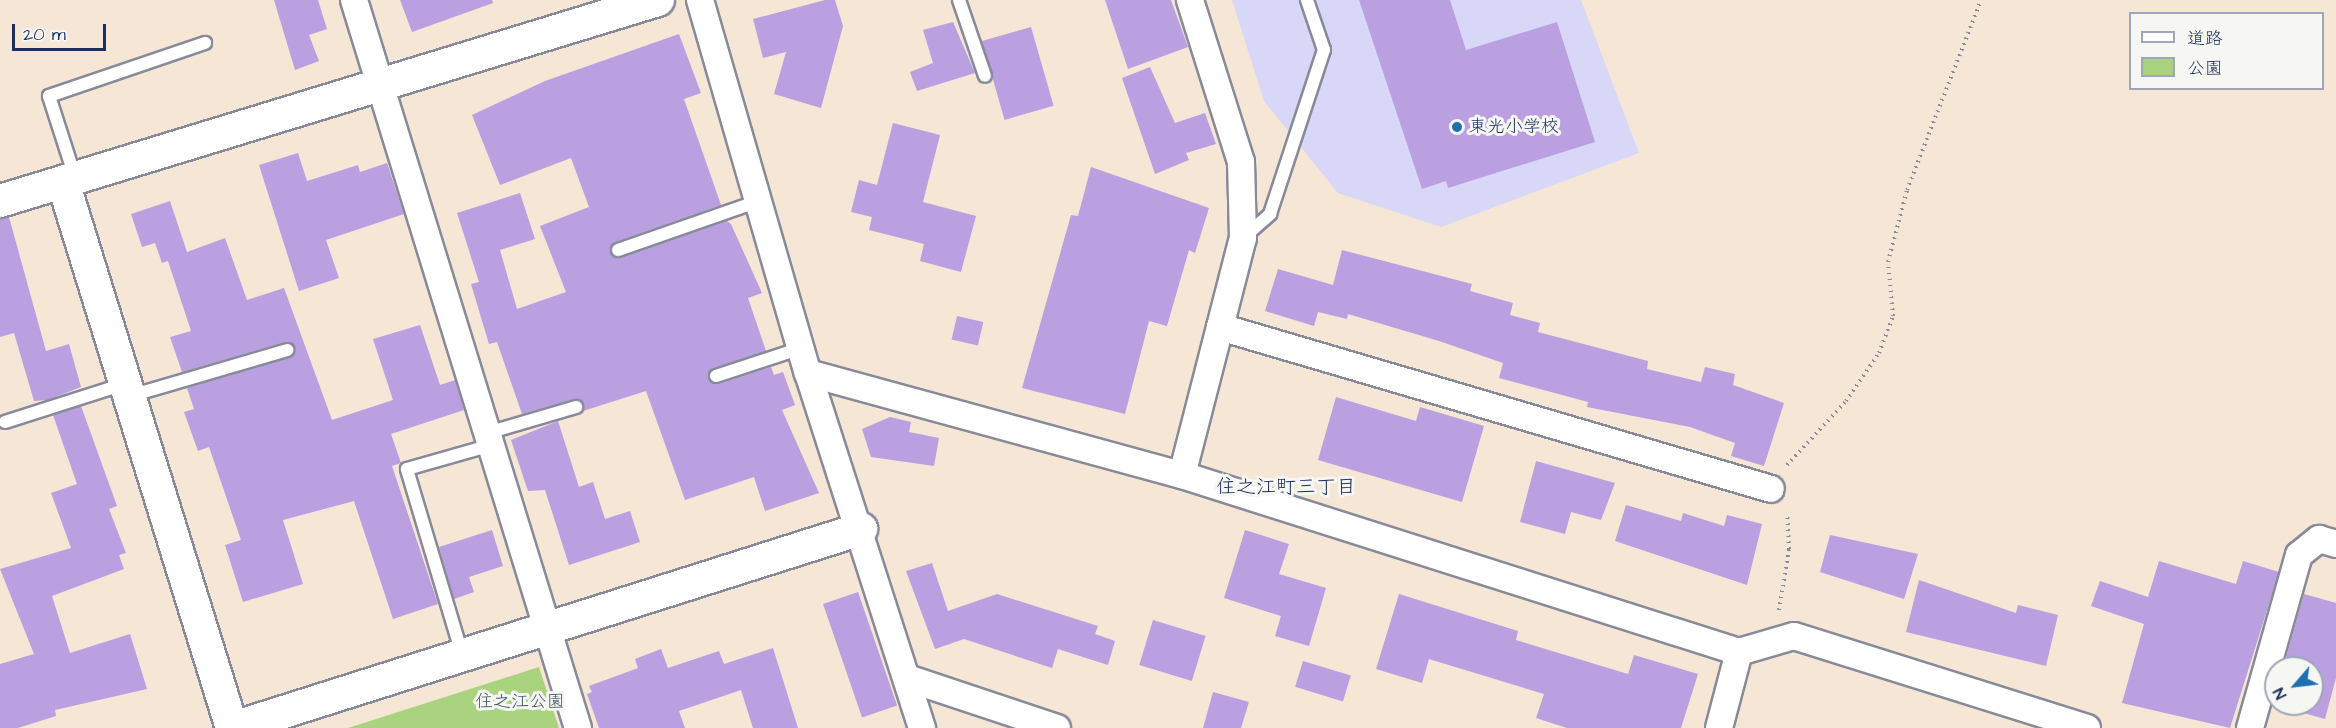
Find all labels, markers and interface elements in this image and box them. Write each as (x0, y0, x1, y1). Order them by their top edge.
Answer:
scale bar (15, 12, 110, 50)
legend (2129, 12, 2324, 90)
text: 20 m (23, 22, 66, 47)
text: 道路 (2187, 26, 2223, 51)
text: 公園 (2187, 56, 2223, 81)
place label: 東光小学校 (1469, 116, 1559, 138)
marker: 東光小学校 (1450, 120, 1464, 134)
district label: 住之江町三丁目 (1216, 475, 1356, 499)
north arrow (2264, 656, 2324, 716)
text: N (2268, 684, 2292, 703)
park label: 住之江公園 (475, 691, 565, 713)

